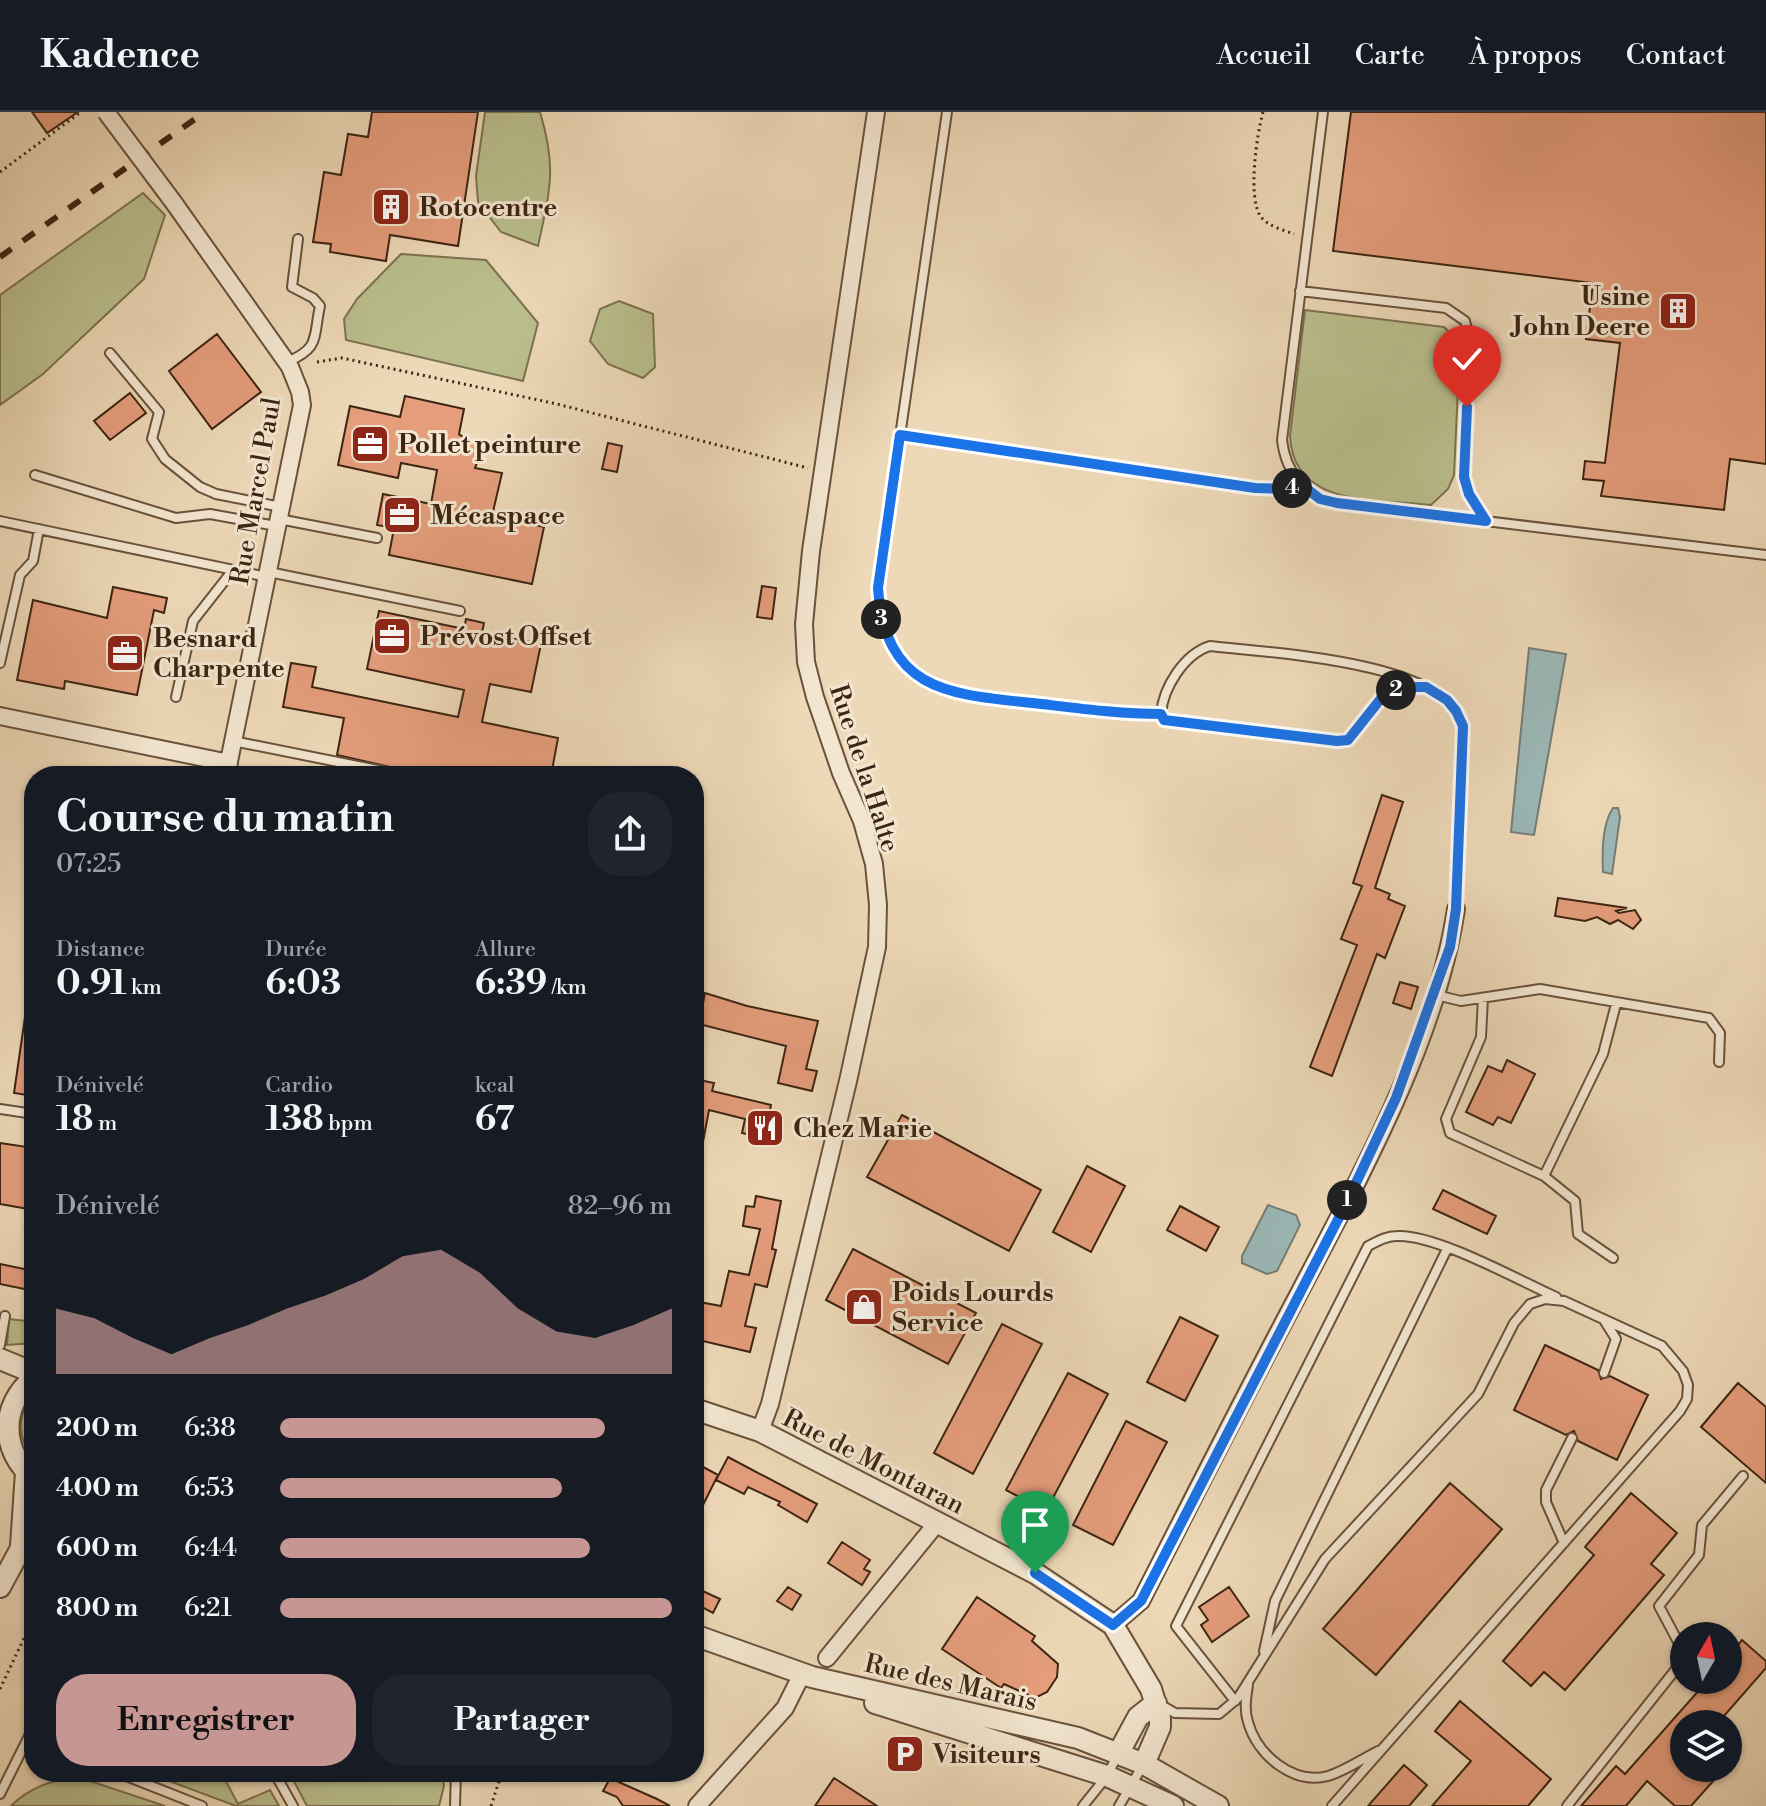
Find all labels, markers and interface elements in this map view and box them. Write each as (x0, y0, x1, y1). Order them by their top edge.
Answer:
text: Kadence (40, 32, 200, 79)
text: Accueil (1216, 38, 1311, 73)
text: Carte (1355, 38, 1425, 73)
text: À propos (1469, 38, 1582, 73)
text: Contact (1626, 38, 1726, 73)
building icon: Rotocentre (370, 186, 412, 228)
place label: Rotocentre (419, 192, 557, 224)
place label: Usine John Deere (1510, 281, 1650, 343)
building icon: Usine John Deere (1657, 290, 1699, 332)
pin (1433, 325, 1501, 407)
icon: check (1445, 337, 1489, 381)
street label: Rue Marcel Paul (224, 395, 288, 587)
office icon: Pollet peinture (349, 423, 391, 465)
place label: Pollet peinture (398, 429, 581, 461)
pin: 4 (1272, 468, 1312, 508)
text: 4 (1285, 474, 1299, 501)
office icon: Mécaspace (381, 494, 423, 536)
place label: Mécaspace (430, 500, 565, 532)
pin: 3 (861, 599, 901, 639)
text: 3 (874, 605, 888, 632)
office icon: Prévost Offset (371, 615, 413, 657)
place label: Prévost Offset (420, 621, 592, 653)
place label: Besnard Charpente (153, 623, 285, 685)
office icon: Besnard Charpente (104, 632, 146, 674)
pin: 2 (1376, 670, 1416, 710)
text: 2 (1389, 676, 1403, 703)
street label: Rue de la Halte (822, 680, 906, 856)
text: Course du matin (56, 790, 394, 845)
button: share (588, 792, 672, 876)
text: 07:25 (56, 848, 121, 880)
text: Distance (56, 936, 145, 963)
text: Durée (265, 936, 327, 963)
text: Allure (475, 936, 536, 963)
text: 0.91 (56, 963, 127, 1005)
text: 6:03 (265, 963, 341, 1005)
text: 6:39 (475, 963, 547, 1005)
text: km (127, 974, 162, 1001)
text: /km (547, 974, 587, 1001)
text: Dénivelé (56, 1072, 144, 1099)
text: Cardio (265, 1072, 333, 1099)
text: kcal (475, 1072, 515, 1099)
text: 18 (56, 1099, 93, 1141)
text: 138 (265, 1099, 324, 1141)
text: 67 (475, 1099, 515, 1141)
restaurant icon: Chez Marie (744, 1107, 786, 1149)
text: m (93, 1110, 117, 1137)
text: bpm (324, 1110, 373, 1137)
place label: Chez Marie (793, 1113, 932, 1145)
pin: 1 (1327, 1180, 1367, 1220)
text: 1 (1342, 1186, 1352, 1213)
text: Dénivelé (56, 1190, 160, 1222)
text: 82–96 m (568, 1190, 672, 1222)
place label: Poids Lourds Service (892, 1277, 1054, 1339)
shop icon: Poids Lourds Service (843, 1286, 885, 1328)
street label: Rue de Montaran (777, 1402, 970, 1522)
text: 200 m (56, 1412, 138, 1444)
text: 6:38 (184, 1412, 236, 1444)
text: 400 m (56, 1472, 139, 1504)
text: 6:53 (184, 1472, 234, 1504)
pin (1001, 1491, 1069, 1573)
icon: arrive (1013, 1503, 1057, 1547)
text: 600 m (56, 1532, 138, 1564)
text: 6:44 (184, 1532, 237, 1564)
text: 800 m (56, 1592, 138, 1624)
text: 6:21 (184, 1592, 232, 1624)
north arrow (1670, 1622, 1742, 1694)
map controls (1670, 1622, 1742, 1782)
street label: Rue des Marais (861, 1648, 1040, 1718)
button: Enregistrer (56, 1674, 356, 1766)
button: Partager (372, 1674, 672, 1766)
button: layers (1670, 1710, 1742, 1782)
parking icon: Visiteurs (884, 1733, 926, 1775)
place label: Visiteurs (932, 1739, 1041, 1771)

